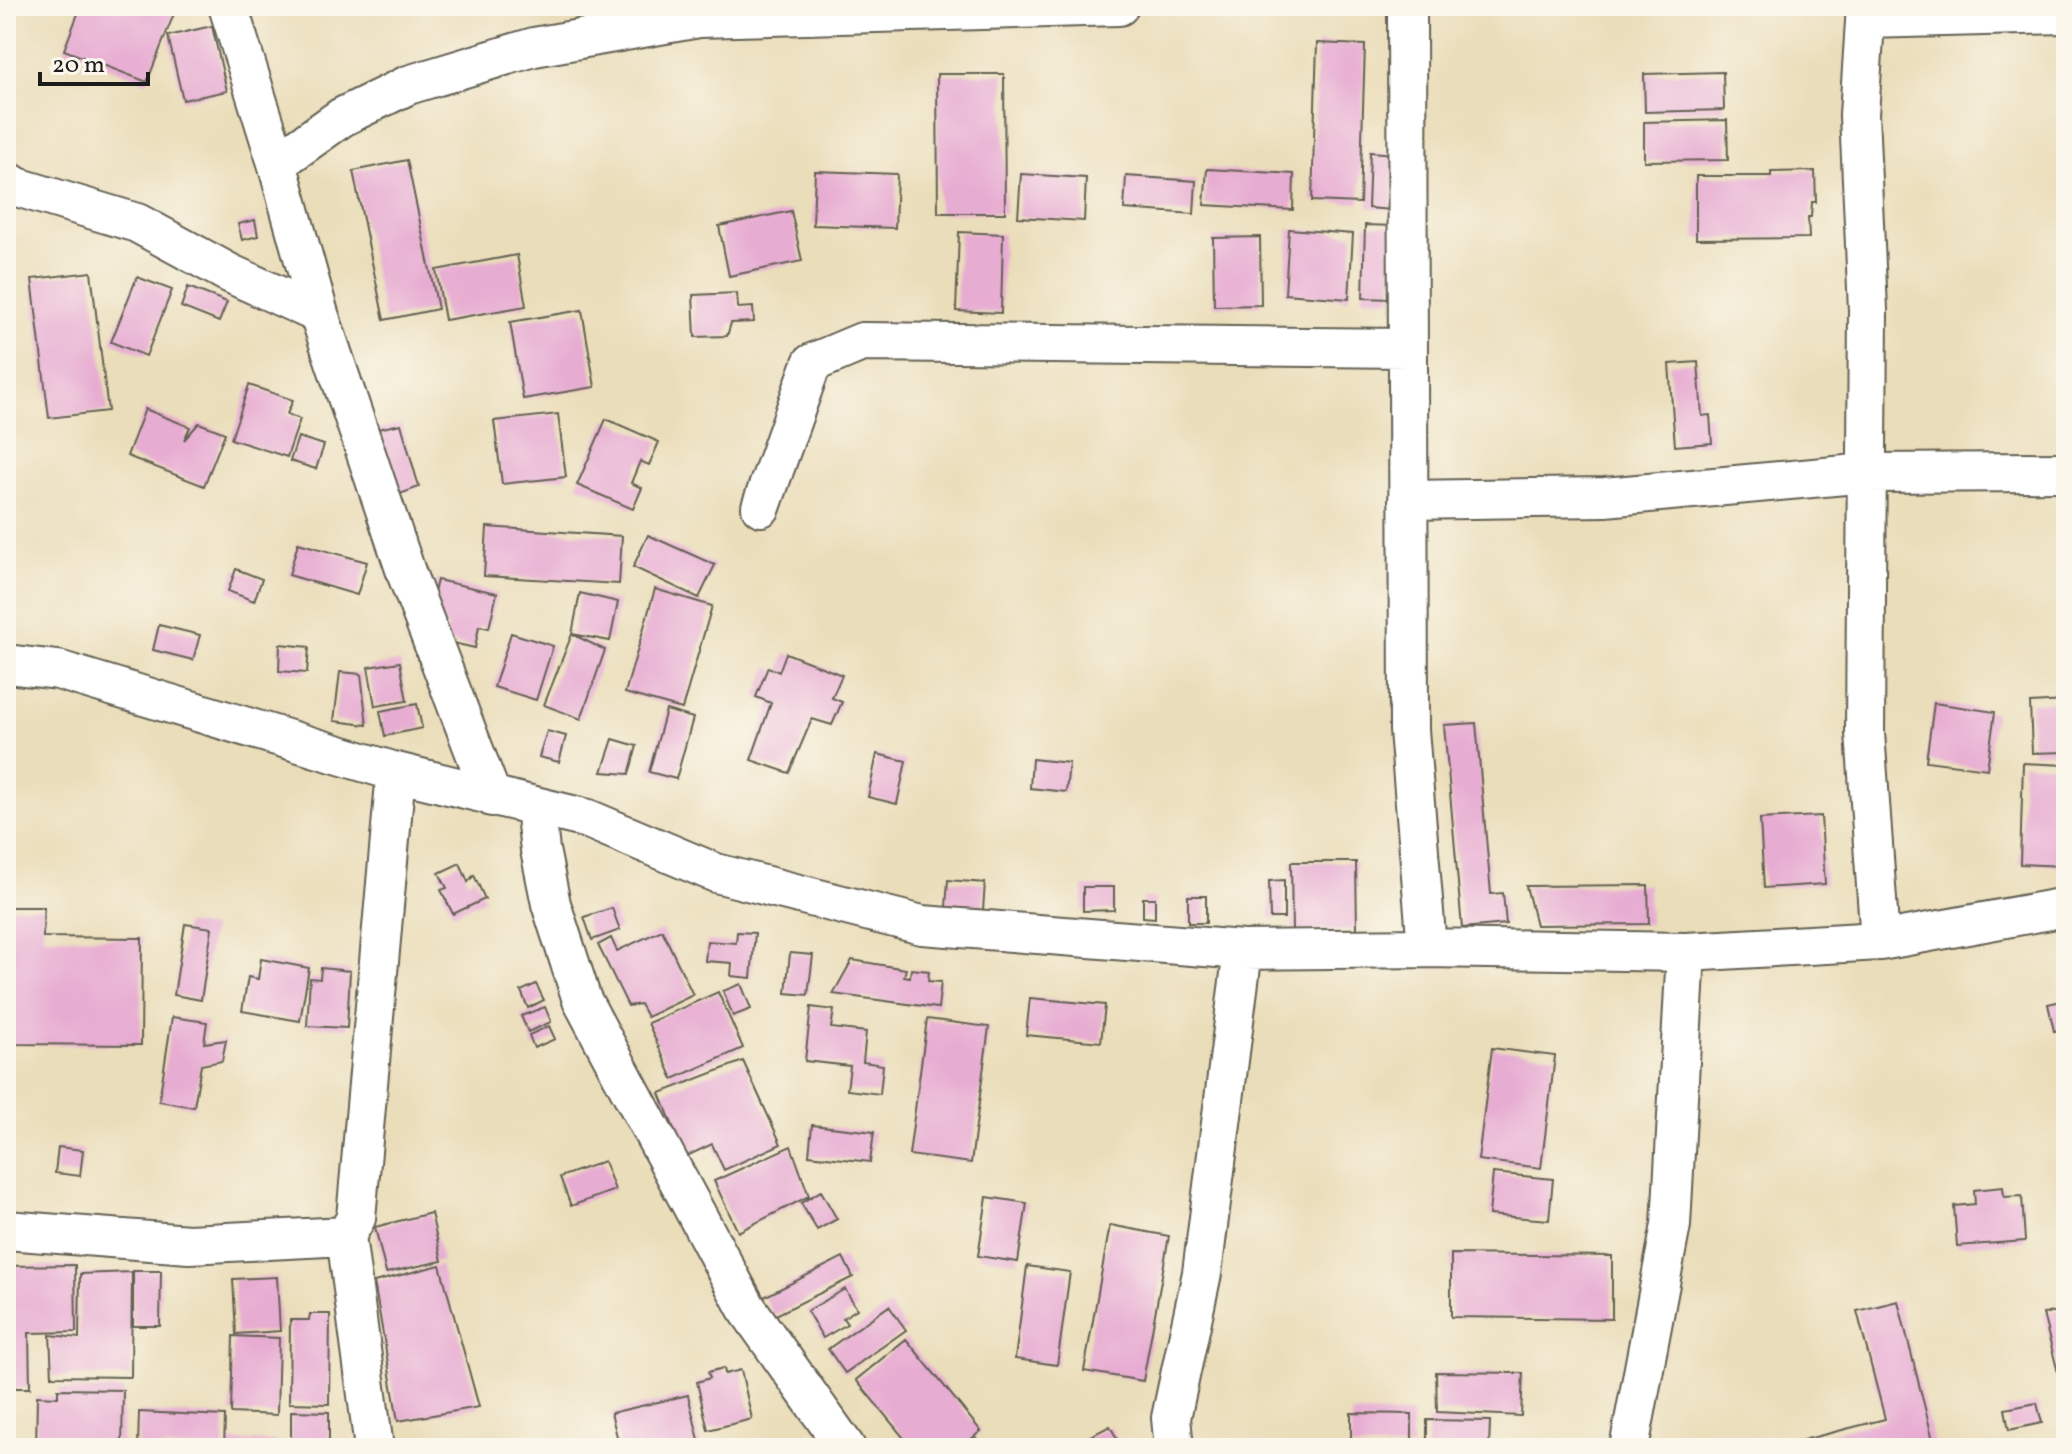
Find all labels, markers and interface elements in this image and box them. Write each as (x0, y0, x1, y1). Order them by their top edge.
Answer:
scale bar (40, 36, 148, 86)
text: 20 m (52, 49, 105, 83)

